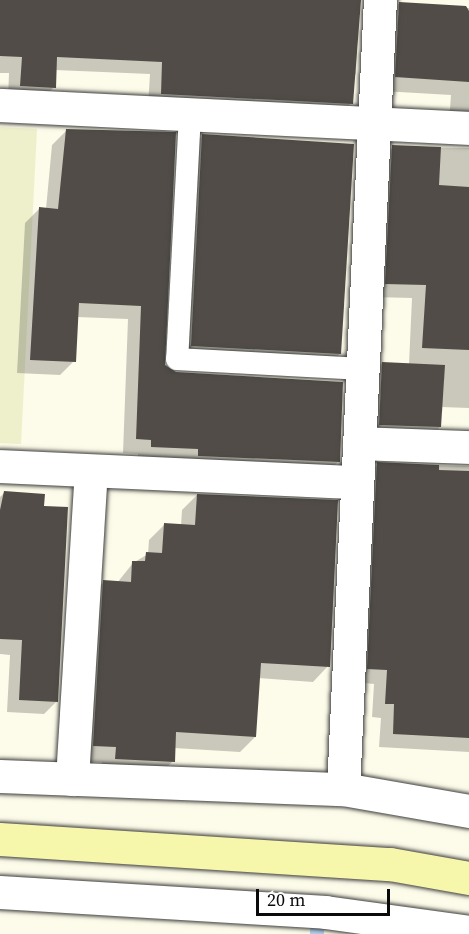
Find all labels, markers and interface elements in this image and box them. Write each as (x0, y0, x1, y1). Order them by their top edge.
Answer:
scale bar (259, 877, 392, 915)
text: 20 m (267, 887, 305, 912)

